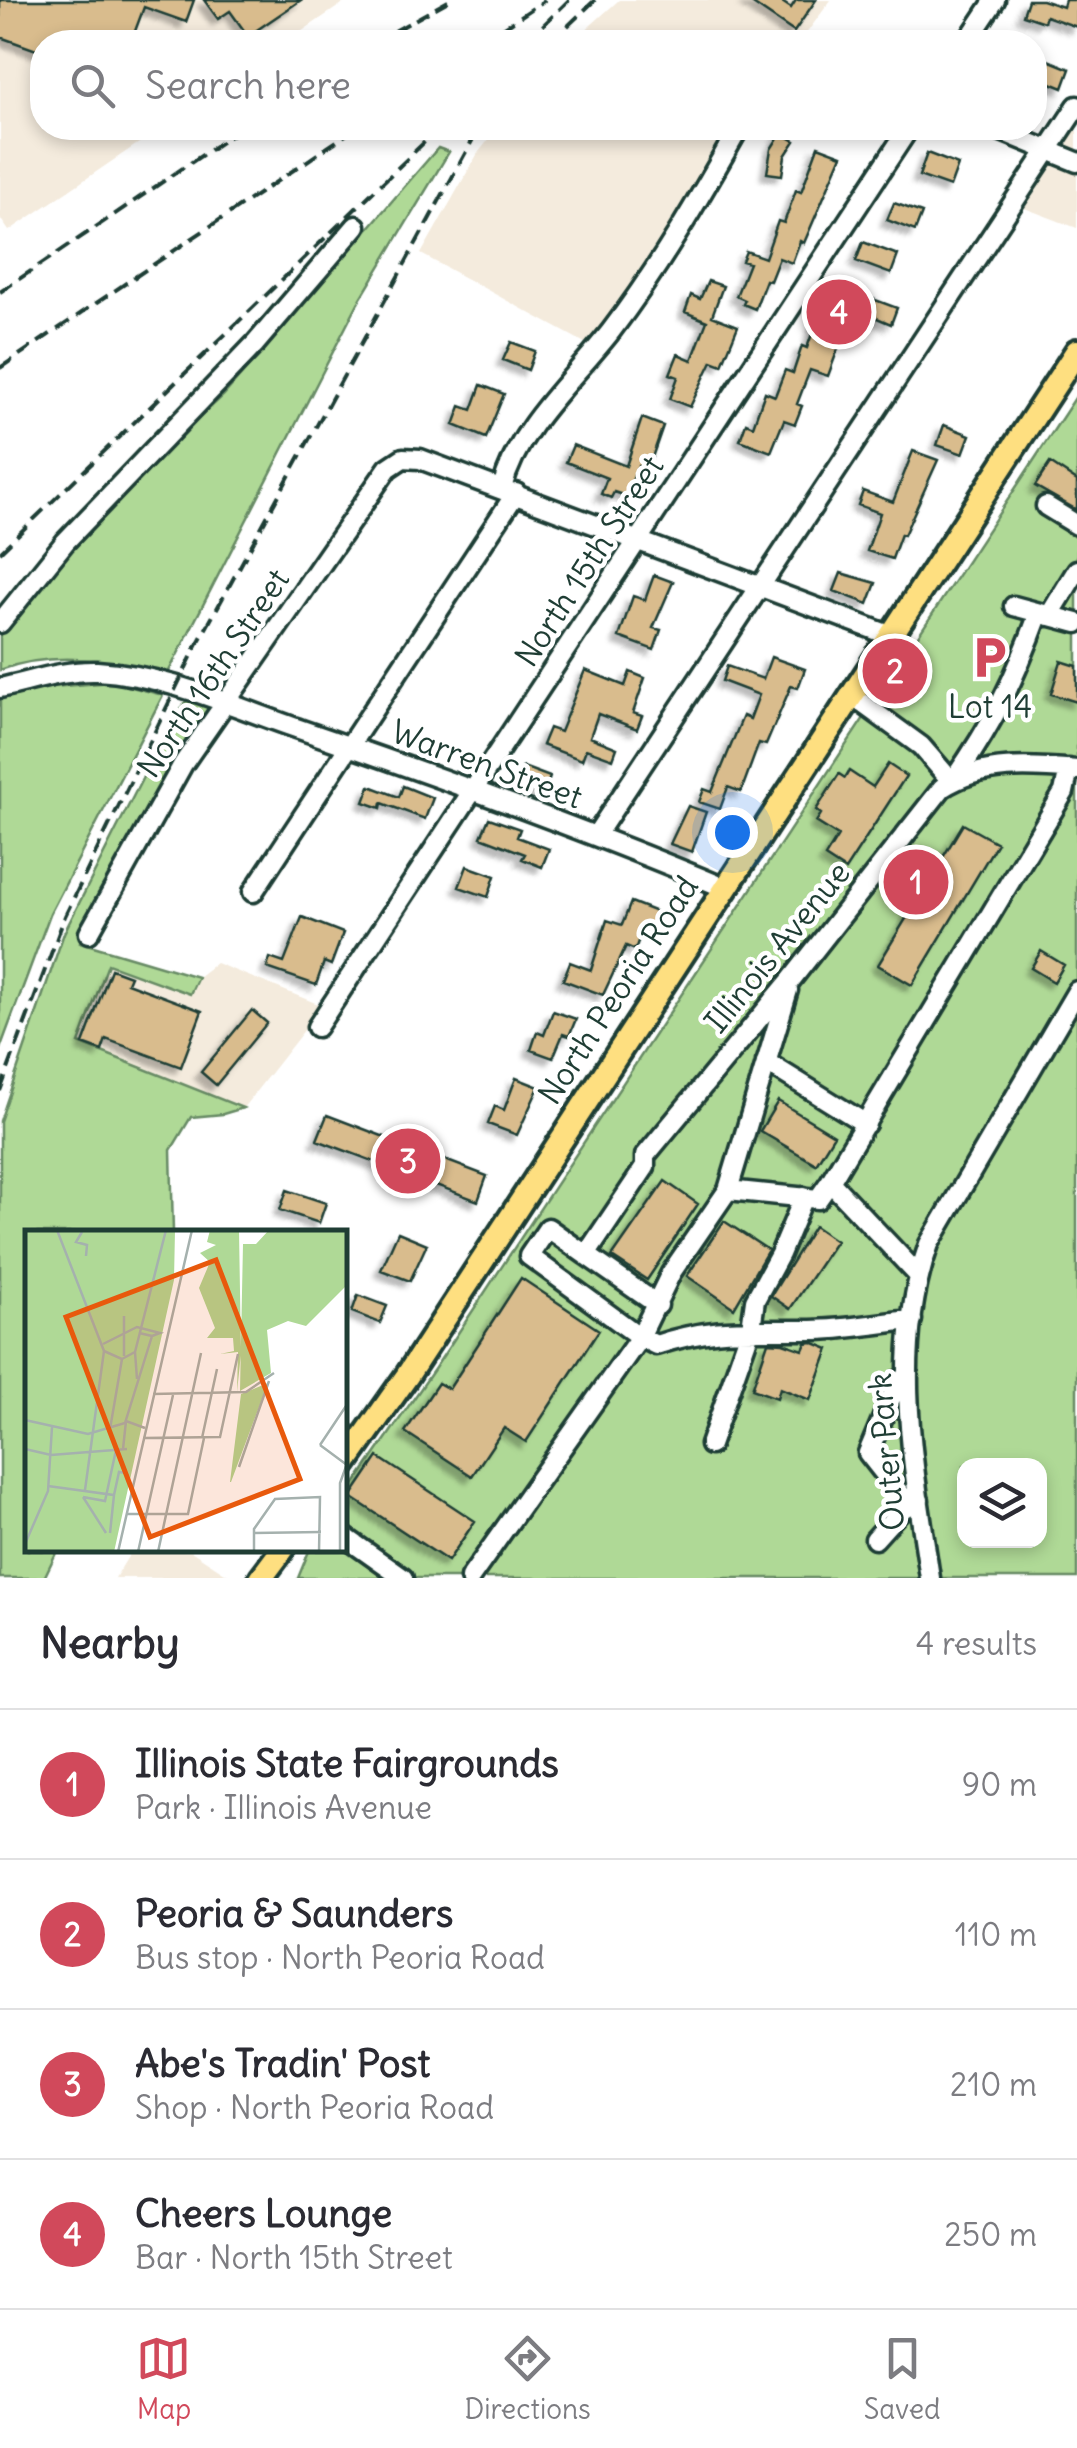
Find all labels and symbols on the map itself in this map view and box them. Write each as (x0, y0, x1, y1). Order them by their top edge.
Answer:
pin: 4 (806, 274, 872, 350)
street label: North 15th Street (506, 448, 673, 674)
street label: North 16th Street (128, 561, 298, 785)
pin: 2 (862, 634, 928, 708)
parking icon: Lot 14 (966, 634, 1014, 682)
place label: Lot 14 (948, 686, 1032, 727)
street label: Warren Street (386, 710, 588, 818)
your location (707, 807, 758, 858)
pin: 1 (884, 844, 948, 920)
street label: Illinois Avenue (695, 853, 859, 1041)
street label: North Peoria Road (529, 868, 707, 1112)
pin: 3 (376, 1124, 440, 1198)
inset map (25, 1230, 348, 1553)
street label: Outer Park (859, 1372, 913, 1532)

